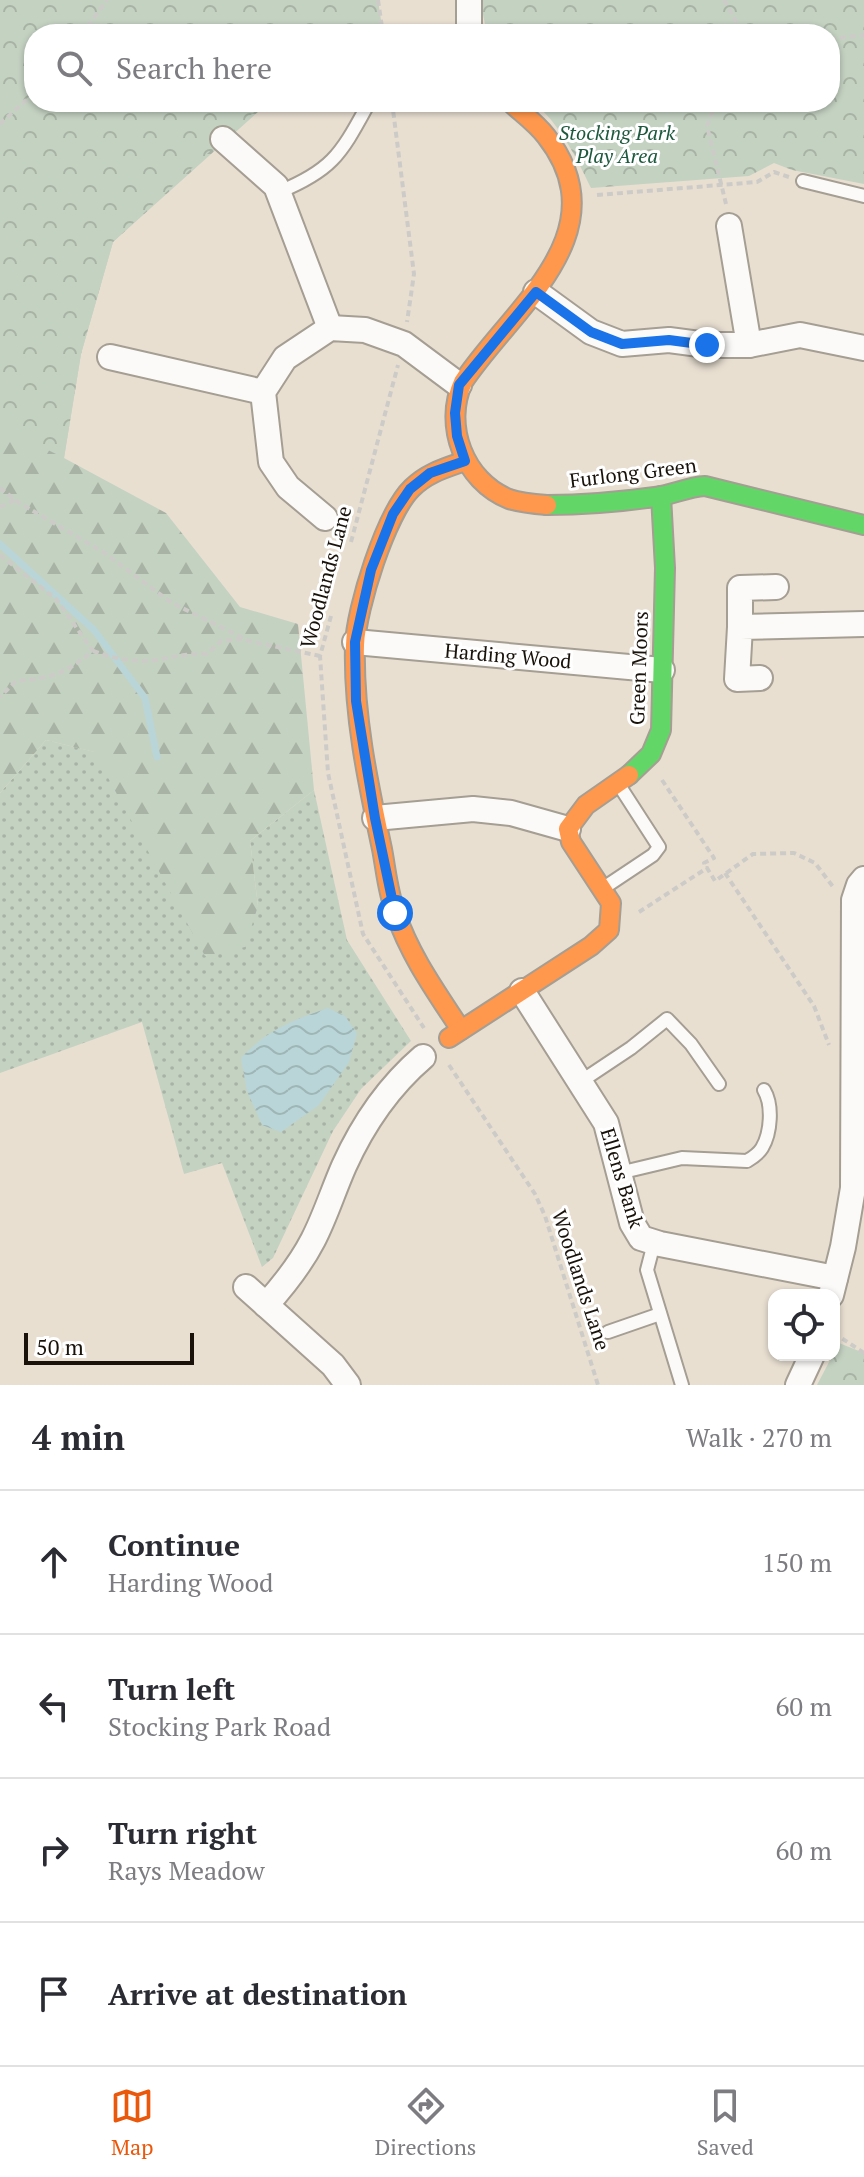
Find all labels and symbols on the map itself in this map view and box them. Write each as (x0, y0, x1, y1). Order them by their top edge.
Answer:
park label: Stocking Park Play Area (559, 119, 676, 169)
route end (689, 327, 725, 363)
street label: Furlong Green (568, 451, 698, 494)
street label: Woodlands Lane (294, 503, 357, 651)
street label: Green Moors (623, 610, 654, 725)
street label: Harding Wood (443, 637, 573, 674)
route start (377, 895, 413, 931)
street label: Ellens Bank (594, 1124, 651, 1232)
street label: Woodlands Lane (546, 1206, 617, 1354)
scale bar (24, 1329, 194, 1365)

